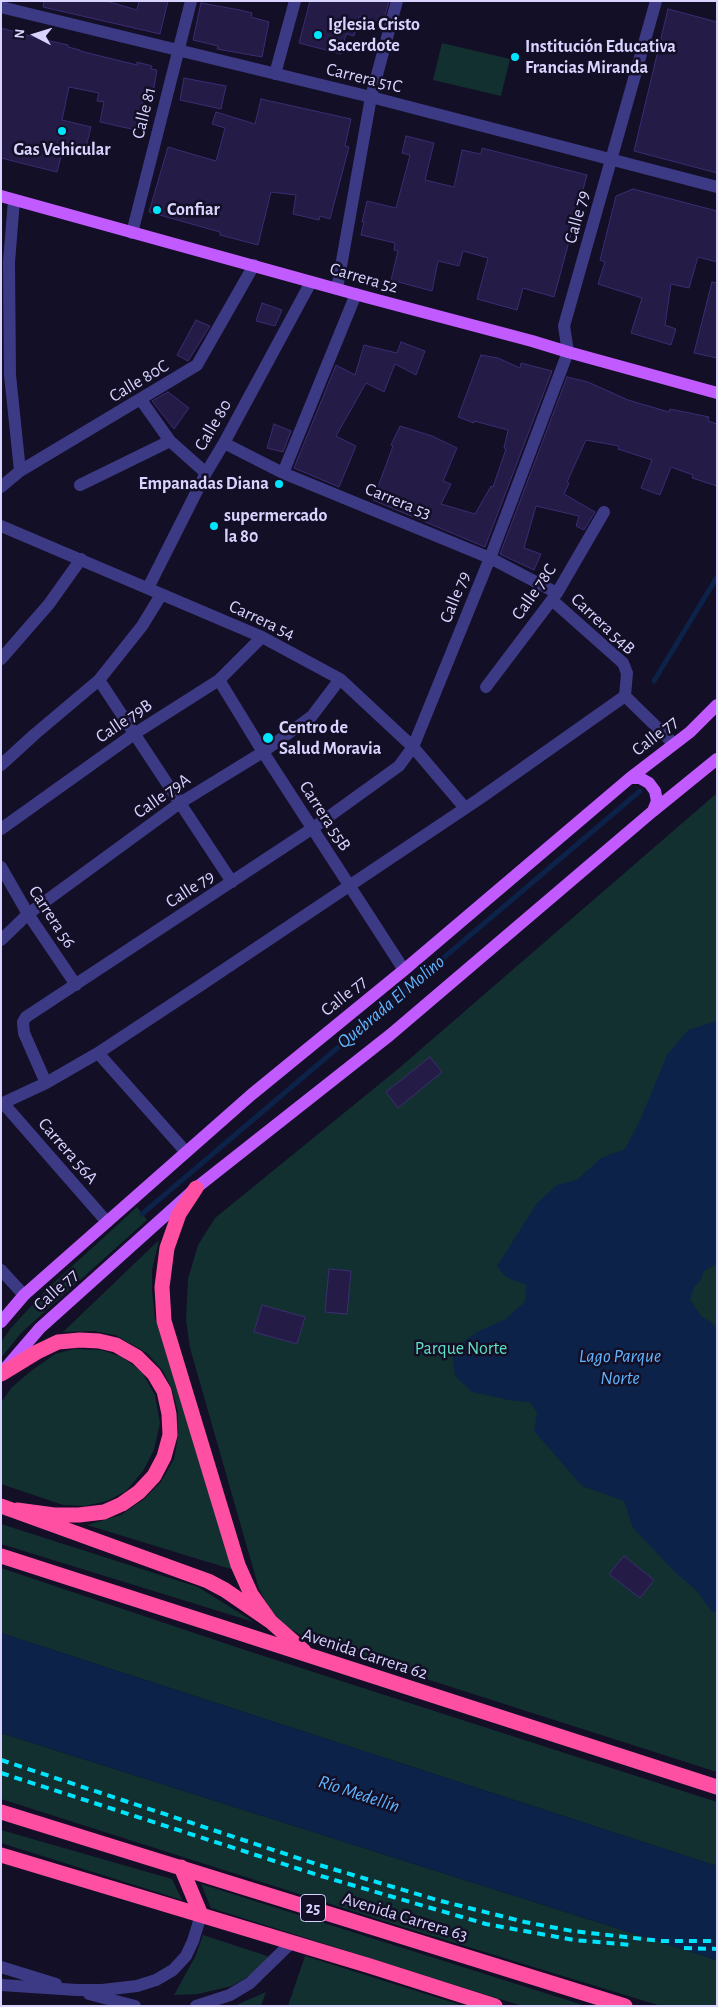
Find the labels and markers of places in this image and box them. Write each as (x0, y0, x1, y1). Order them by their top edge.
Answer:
place label: Iglesia Cristo Sacerdote (328, 14, 420, 56)
marker: Iglesia Cristo Sacerdote (312, 29, 324, 41)
place label: Institución Educativa Francias Miranda (525, 36, 676, 78)
marker: Institución Educativa Francias Miranda (509, 51, 521, 63)
marker: Gas Vehicular (56, 125, 68, 137)
place label: Gas Vehicular (13, 139, 111, 161)
place label: Confiar (167, 199, 220, 221)
marker: Confiar (151, 204, 163, 216)
place label: Empanadas Diana (138, 473, 269, 495)
marker: Empanadas Diana (273, 478, 285, 490)
place label: supermercado la 80 (224, 505, 327, 548)
marker: supermercado la 80 (208, 520, 220, 532)
place label: Centro de Salud Moravia (279, 717, 381, 760)
marker: Centro de Salud Moravia (261, 731, 275, 745)

